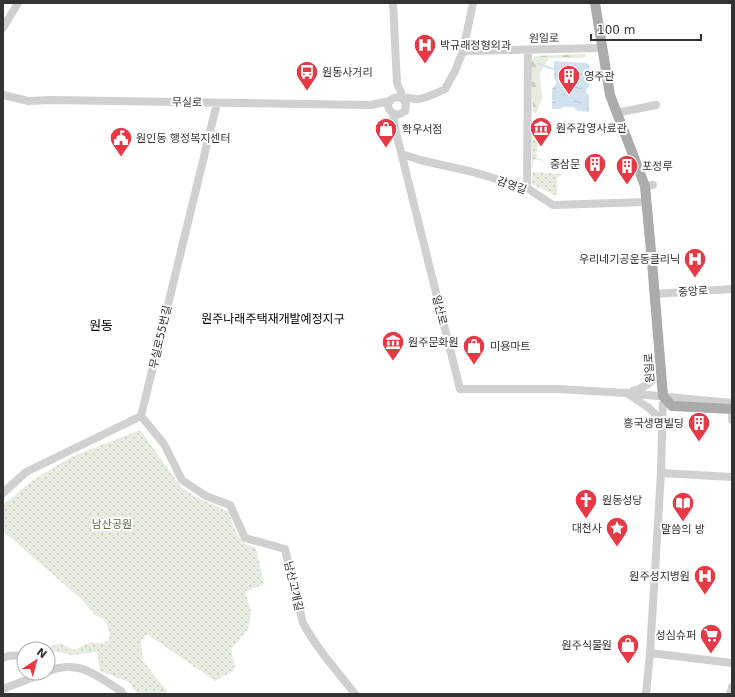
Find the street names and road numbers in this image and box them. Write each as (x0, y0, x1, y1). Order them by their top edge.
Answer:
street label: 원일로 (529, 32, 559, 45)
street label: 무실로 (172, 96, 202, 109)
street label: 감영길 (495, 174, 528, 197)
street label: 중앙로 (677, 284, 709, 299)
street label: 일산로 (430, 294, 449, 326)
street label: 무실로55번길 (147, 304, 174, 370)
street label: 원일로 (642, 352, 657, 384)
street label: 남산고개길 (281, 560, 306, 612)

